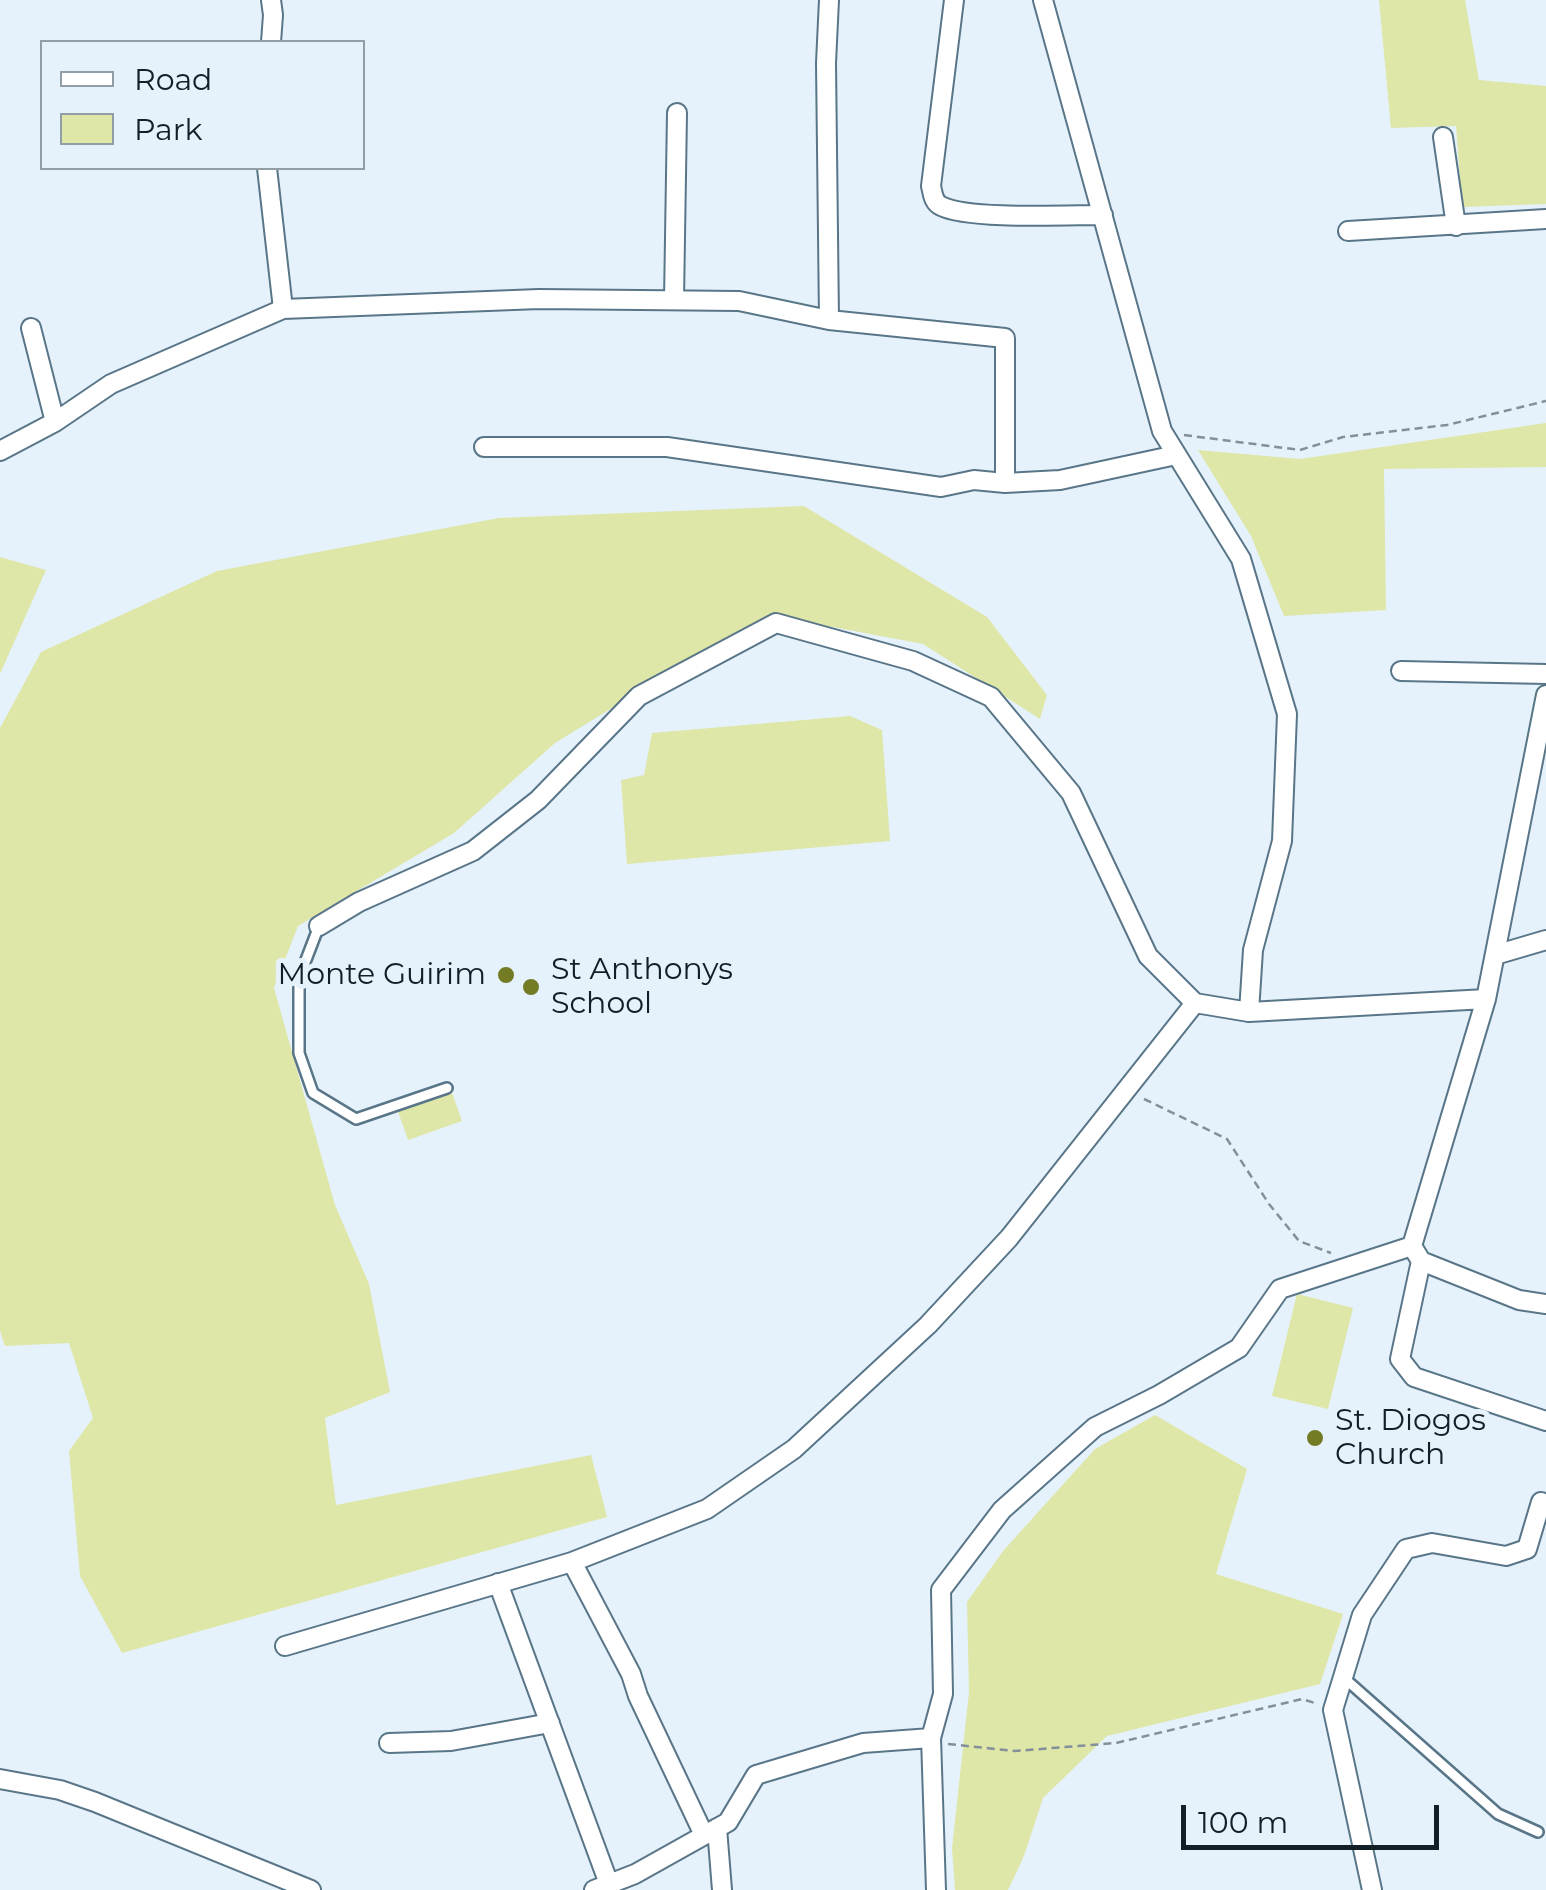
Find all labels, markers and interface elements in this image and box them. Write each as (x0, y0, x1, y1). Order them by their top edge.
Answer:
legend (40, 40, 365, 170)
text: Road (134, 61, 212, 98)
text: Park (134, 111, 203, 148)
place label: St Anthonys School (551, 952, 733, 1022)
place label: Monte Guirim (278, 957, 486, 993)
marker: Monte Guirim (495, 964, 517, 986)
marker: St Anthonys School (520, 976, 542, 998)
place label: St. Diogos Church (1335, 1403, 1486, 1474)
marker: St. Diogos Church (1304, 1427, 1326, 1449)
scale bar (1186, 1785, 1444, 1847)
text: 100 m (1198, 1804, 1288, 1841)

